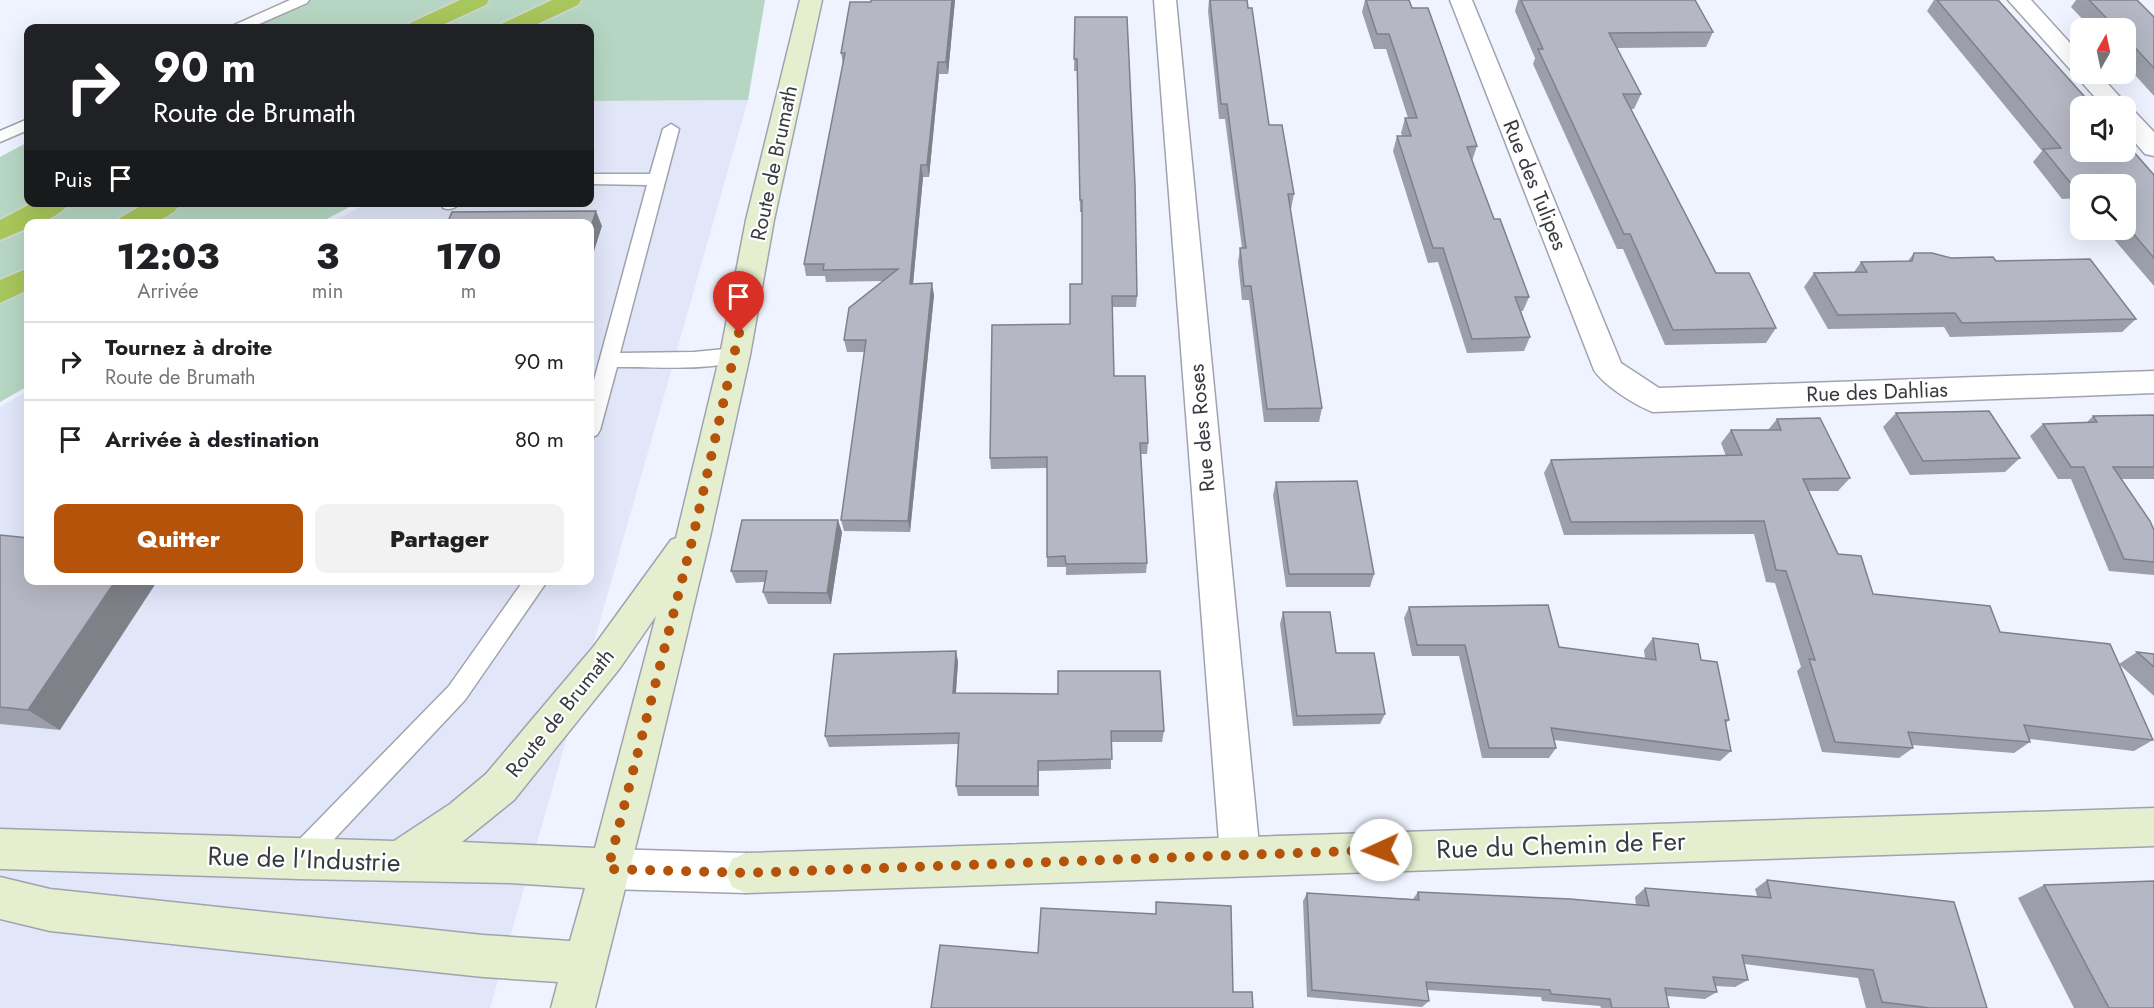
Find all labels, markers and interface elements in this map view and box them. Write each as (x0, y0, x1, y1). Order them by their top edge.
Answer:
north arrow (2070, 18, 2136, 84)
map controls (2070, 18, 2136, 240)
text: 90 m (153, 37, 256, 98)
icon: right (54, 48, 132, 126)
street label: Route de Brumath (743, 83, 805, 243)
text: Route de Brumath (153, 93, 356, 132)
button: sound (2070, 96, 2136, 162)
street label: Rue des Tulipes (1495, 115, 1575, 255)
icon: arrive (104, 162, 137, 195)
text: Puis (54, 163, 92, 195)
button: search (2070, 174, 2136, 240)
text: 12:03 (116, 230, 219, 282)
text: 3 (316, 230, 339, 282)
text: 170 (436, 230, 502, 282)
pin (713, 271, 764, 333)
text: Arrivée (137, 277, 199, 306)
text: min (312, 277, 343, 306)
text: m (461, 277, 476, 306)
icon: arrive (722, 280, 755, 313)
text: Tournez à droite (105, 331, 272, 363)
icon: right (54, 345, 87, 378)
text: 90 m (514, 345, 564, 377)
text: Route de Brumath (105, 363, 255, 392)
street label: Rue des Roses (1181, 363, 1223, 493)
street label: Rue des Dahlias (1806, 375, 1948, 409)
icon: arrive (54, 423, 87, 456)
text: Arrivée à destination (105, 423, 319, 455)
text: 80 m (515, 423, 564, 455)
button: Quitter (54, 504, 303, 573)
button: Partager (315, 504, 564, 573)
street label: Route de Brumath (499, 642, 621, 784)
position arrow (1349, 818, 1413, 882)
street label: Rue du Chemin de Fer (1436, 822, 1686, 868)
street label: Rue de l'Industrie (207, 837, 401, 881)

